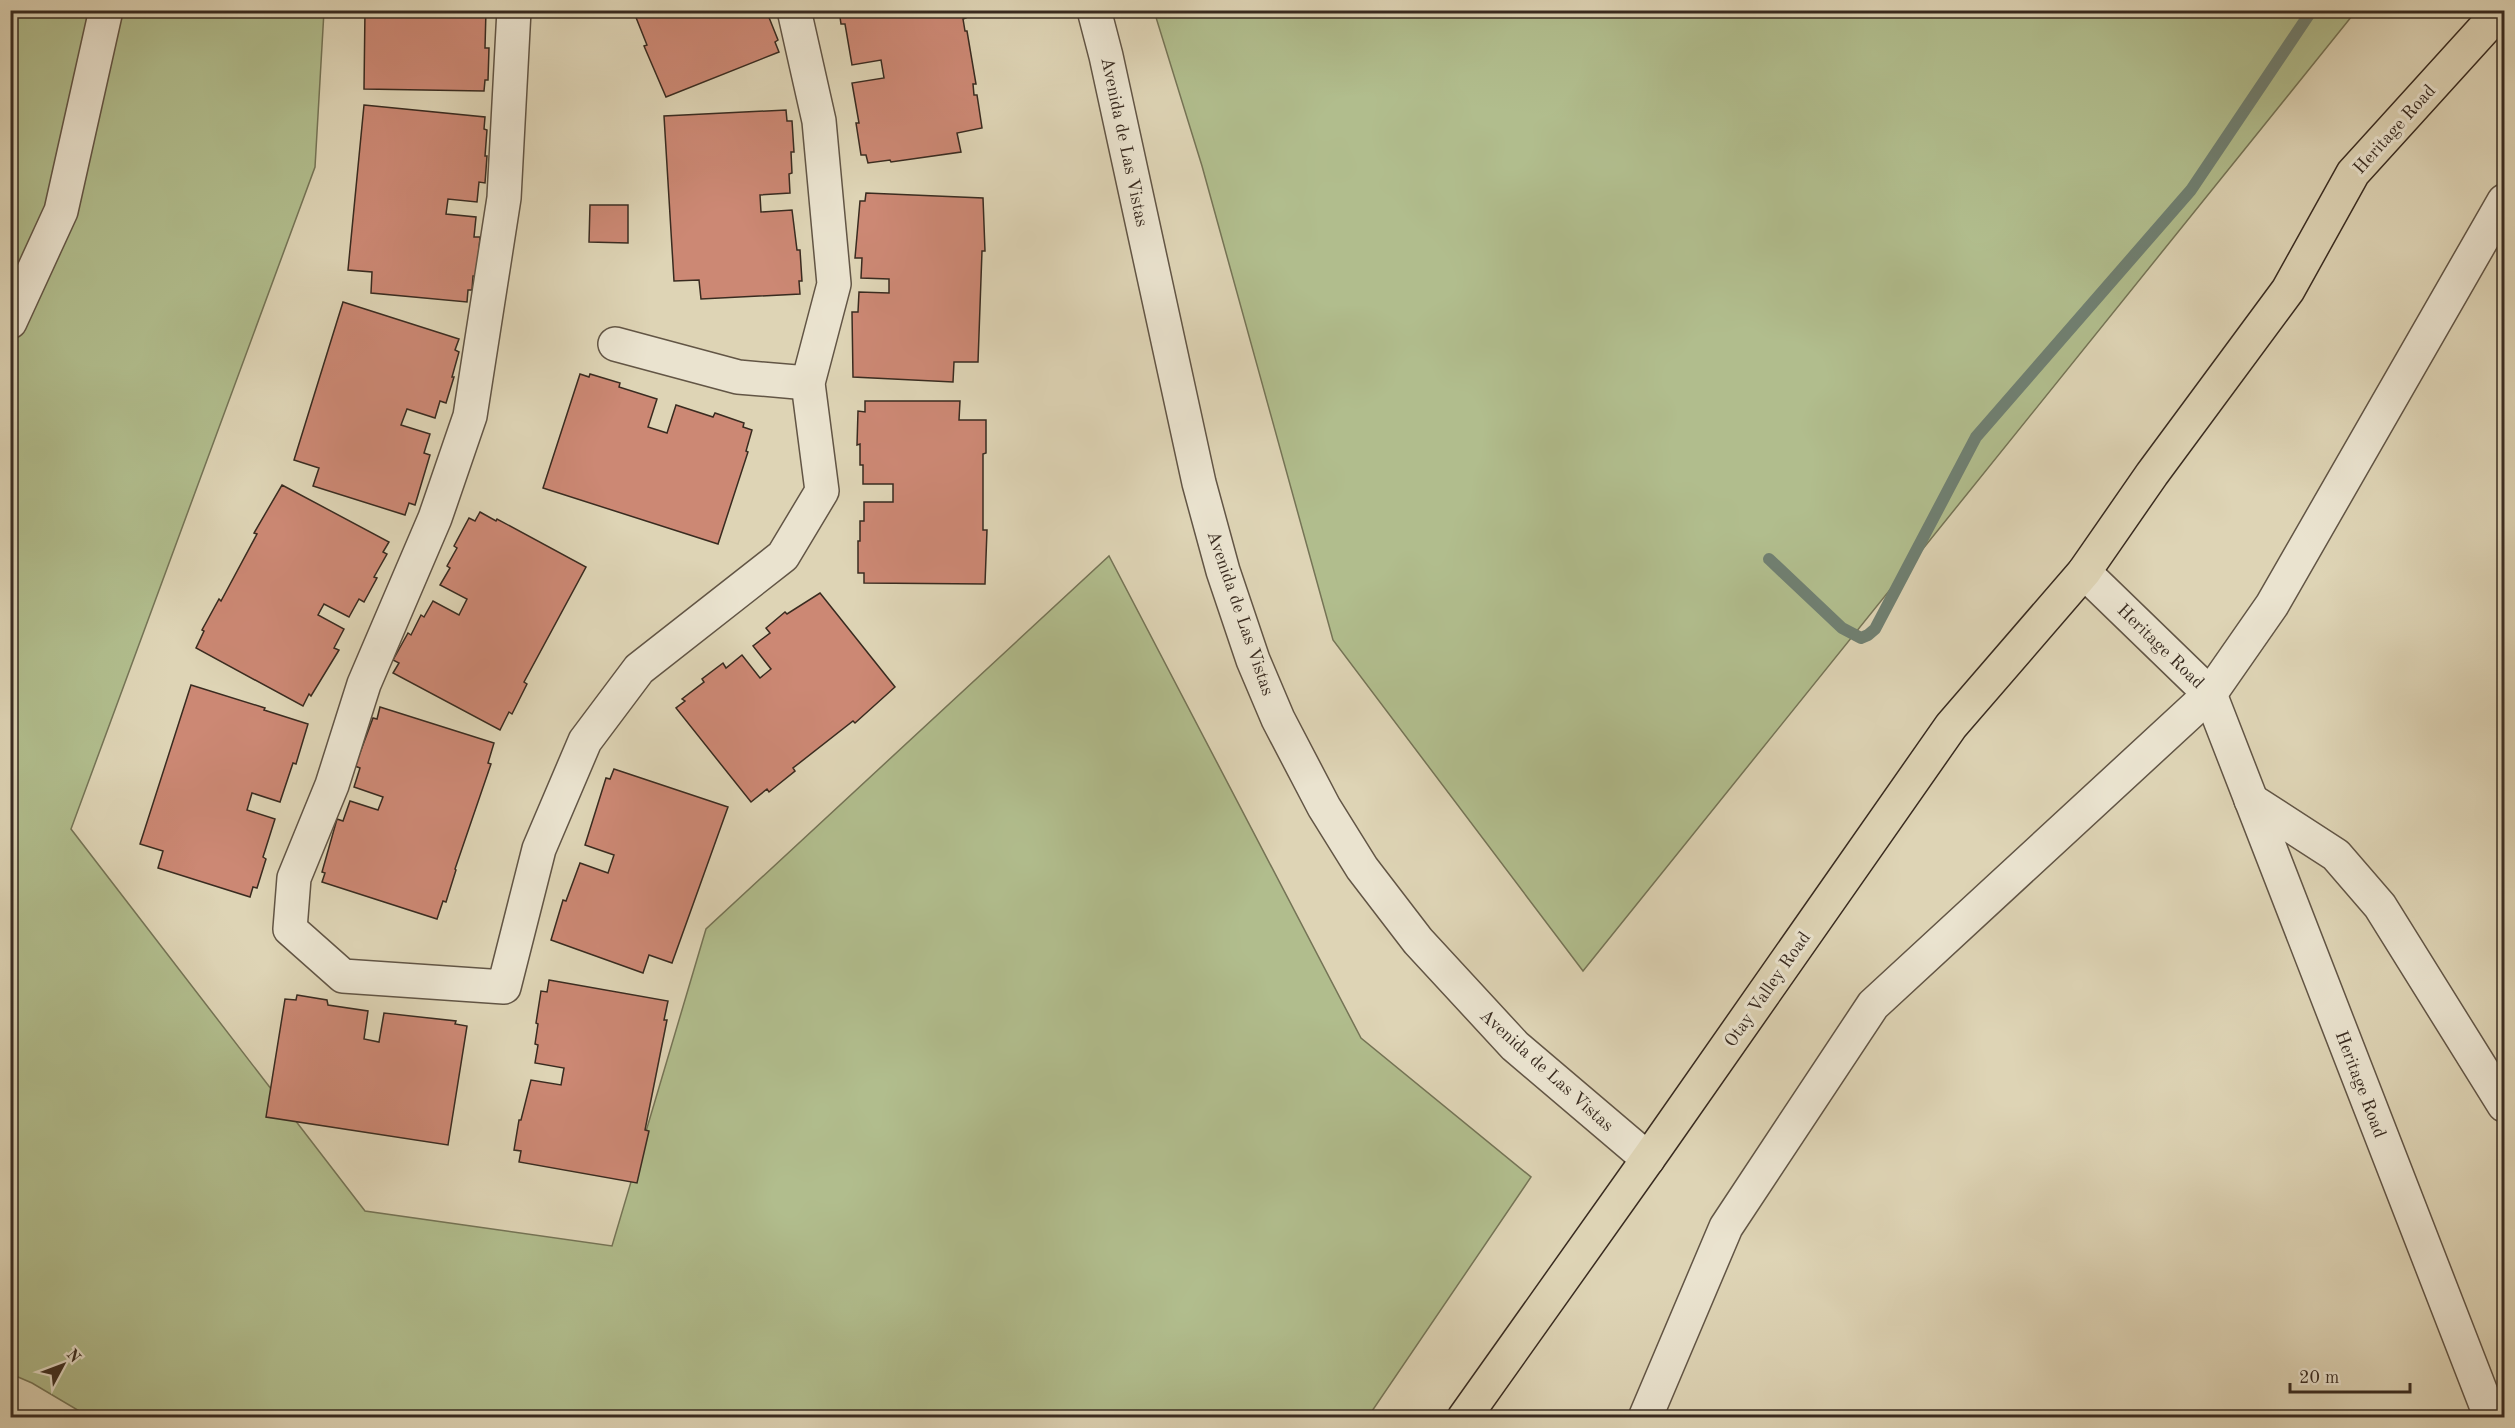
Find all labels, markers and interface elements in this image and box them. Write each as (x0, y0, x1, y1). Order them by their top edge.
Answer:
street label: Avenida de Las Vistas (1097, 56, 1151, 229)
street label: Heritage Road (2350, 82, 2439, 178)
street label: Avenida de Las Vistas (1203, 529, 1277, 698)
street label: Heritage Road (2113, 601, 2207, 692)
street label: Otay Valley Road (1721, 929, 1814, 1050)
street label: Avenida de Las Vistas (1476, 1006, 1617, 1135)
street label: Heritage Road (2331, 1028, 2389, 1140)
north arrow (33, 1335, 93, 1395)
text: N (63, 1347, 83, 1367)
scale bar (2290, 1356, 2410, 1394)
text: 20 m (2299, 1369, 2339, 1387)

